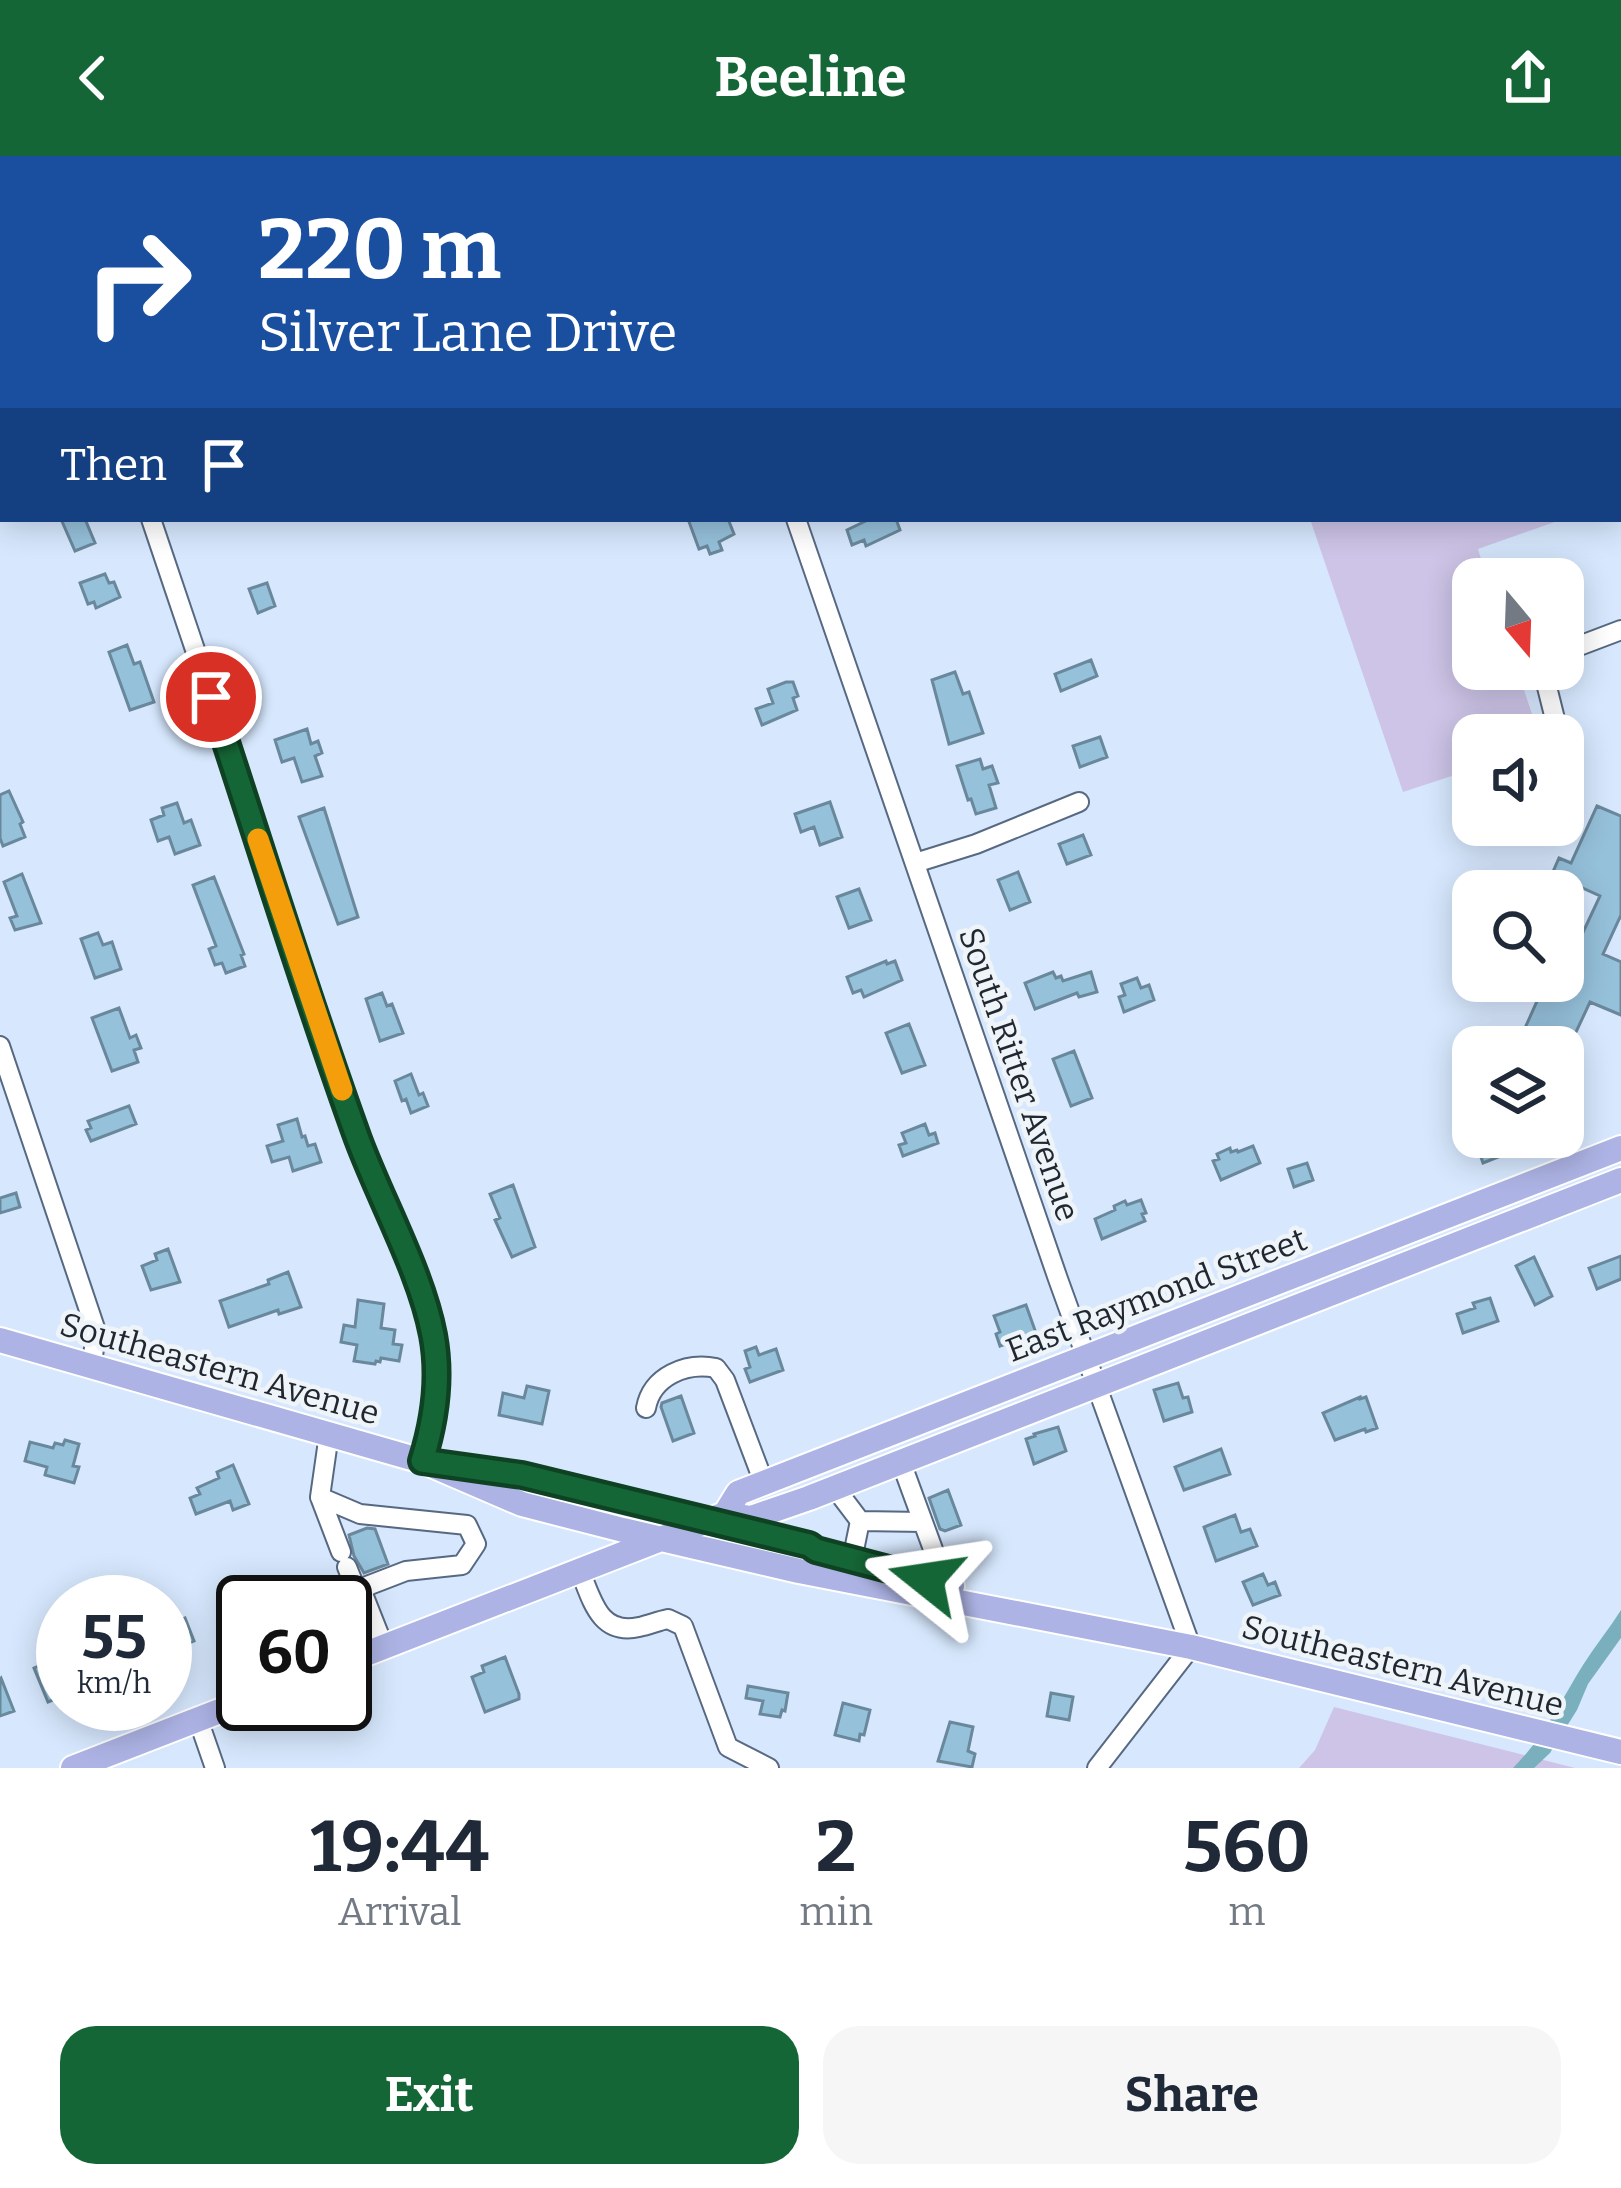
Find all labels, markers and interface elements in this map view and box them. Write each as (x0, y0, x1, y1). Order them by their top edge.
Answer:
icon: back (60, 45, 126, 111)
icon: share (1495, 45, 1561, 111)
text: Beeline (714, 46, 907, 110)
text: 220 m (258, 199, 501, 300)
icon: right (60, 204, 216, 360)
text: Silver Lane Drive (258, 301, 677, 365)
icon: arrive (191, 432, 257, 498)
text: Then (60, 438, 167, 492)
north arrow (1452, 558, 1584, 690)
map controls (1452, 558, 1584, 1158)
pin (160, 646, 262, 748)
icon: arrive (178, 664, 244, 730)
button: sound (1452, 714, 1584, 846)
button: search (1452, 870, 1584, 1002)
street label: South Ritter Avenue (950, 923, 1088, 1226)
button: layers (1452, 1026, 1584, 1158)
street label: East Raymond Street (1001, 1219, 1312, 1371)
street label: Southeastern Avenue (56, 1304, 384, 1434)
position arrow (863, 1516, 989, 1642)
speed limit sign: 60 (216, 1575, 372, 1731)
text: 55 (81, 1602, 147, 1674)
street label: Southeastern Avenue (1238, 1607, 1568, 1725)
text: km/h (77, 1665, 151, 1701)
text: 19:44 (310, 1804, 489, 1890)
text: 2 (816, 1804, 856, 1890)
text: 560 (1183, 1804, 1311, 1890)
text: Arrival (338, 1889, 461, 1935)
text: min (799, 1889, 873, 1935)
text: m (1228, 1889, 1266, 1935)
button: Exit (60, 2026, 799, 2164)
button: Share (823, 2026, 1561, 2164)

